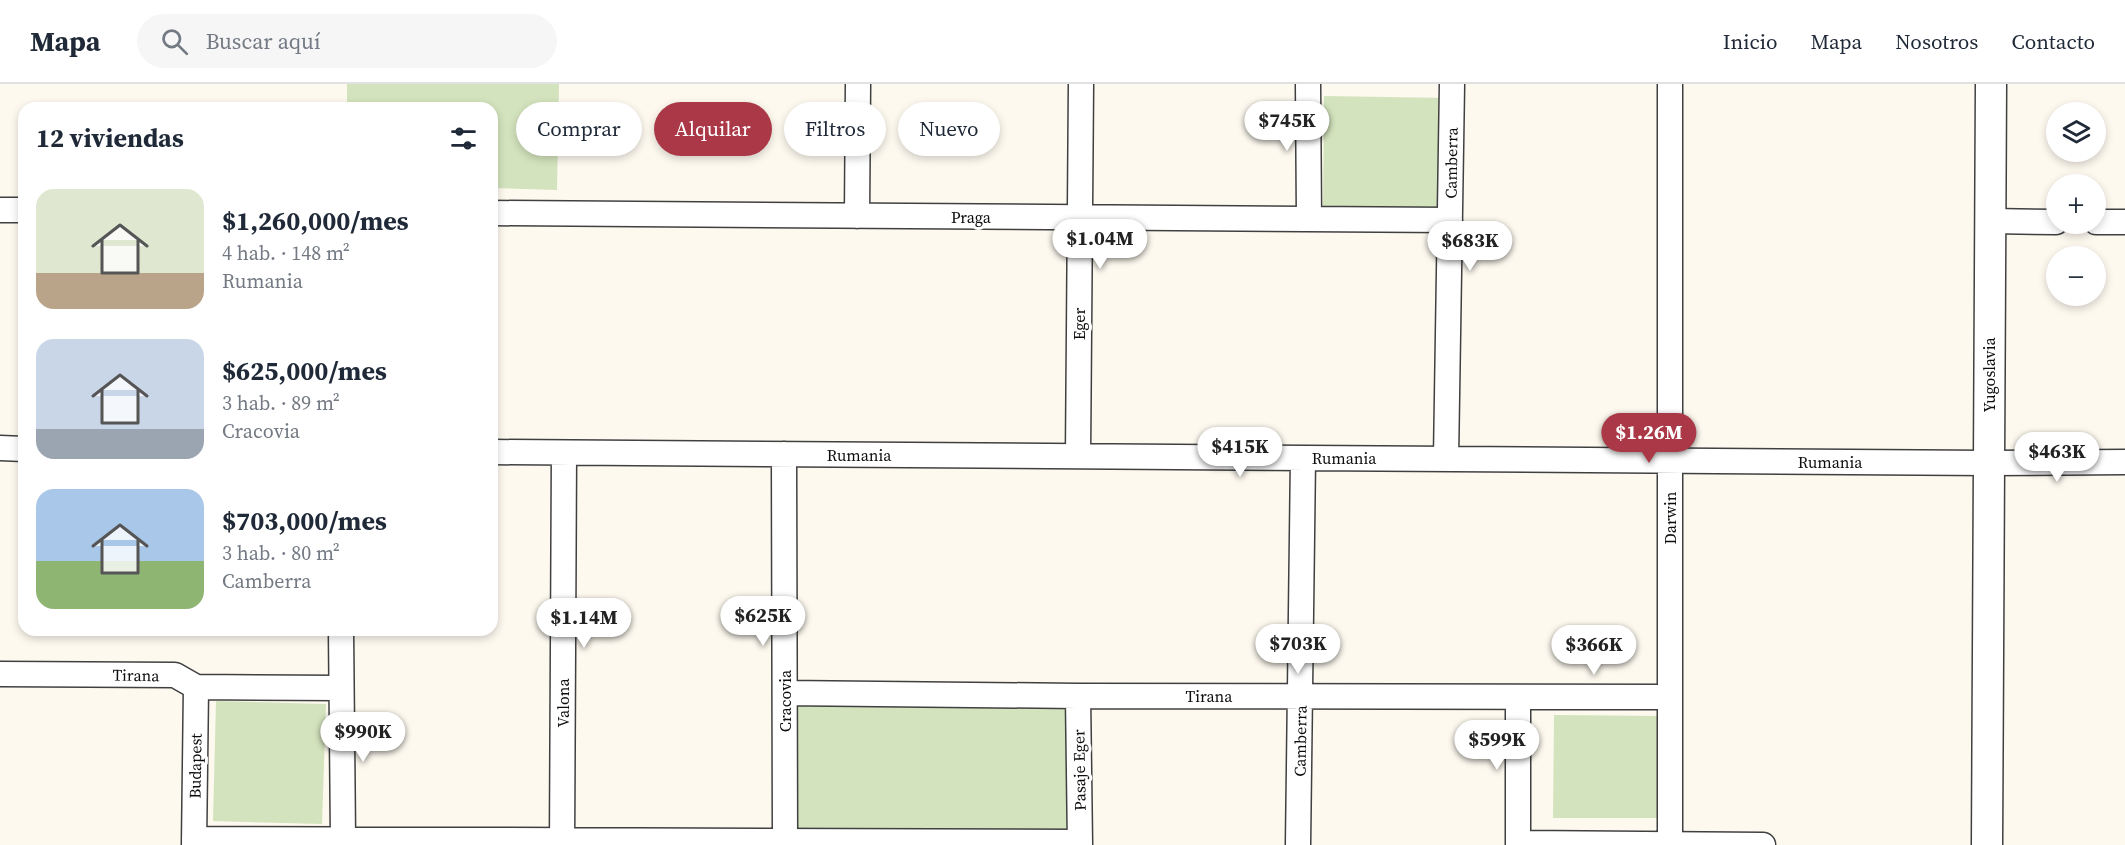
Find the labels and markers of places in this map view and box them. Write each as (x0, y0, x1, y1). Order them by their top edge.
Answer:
pin: $745K (1245, 101, 1329, 152)
pin: $1.04M (1051, 219, 1149, 270)
pin: $683K (1428, 221, 1512, 272)
pin: $1.26M (1600, 413, 1698, 464)
pin: $415K (1198, 427, 1282, 478)
pin: $463K (2015, 432, 2099, 483)
pin: $625K (721, 596, 805, 647)
pin: $1.14M (535, 598, 633, 649)
pin: $703K (1256, 624, 1340, 675)
pin: $366K (1552, 625, 1636, 676)
pin: $990K (321, 712, 405, 763)
pin: $599K (1455, 720, 1539, 771)

